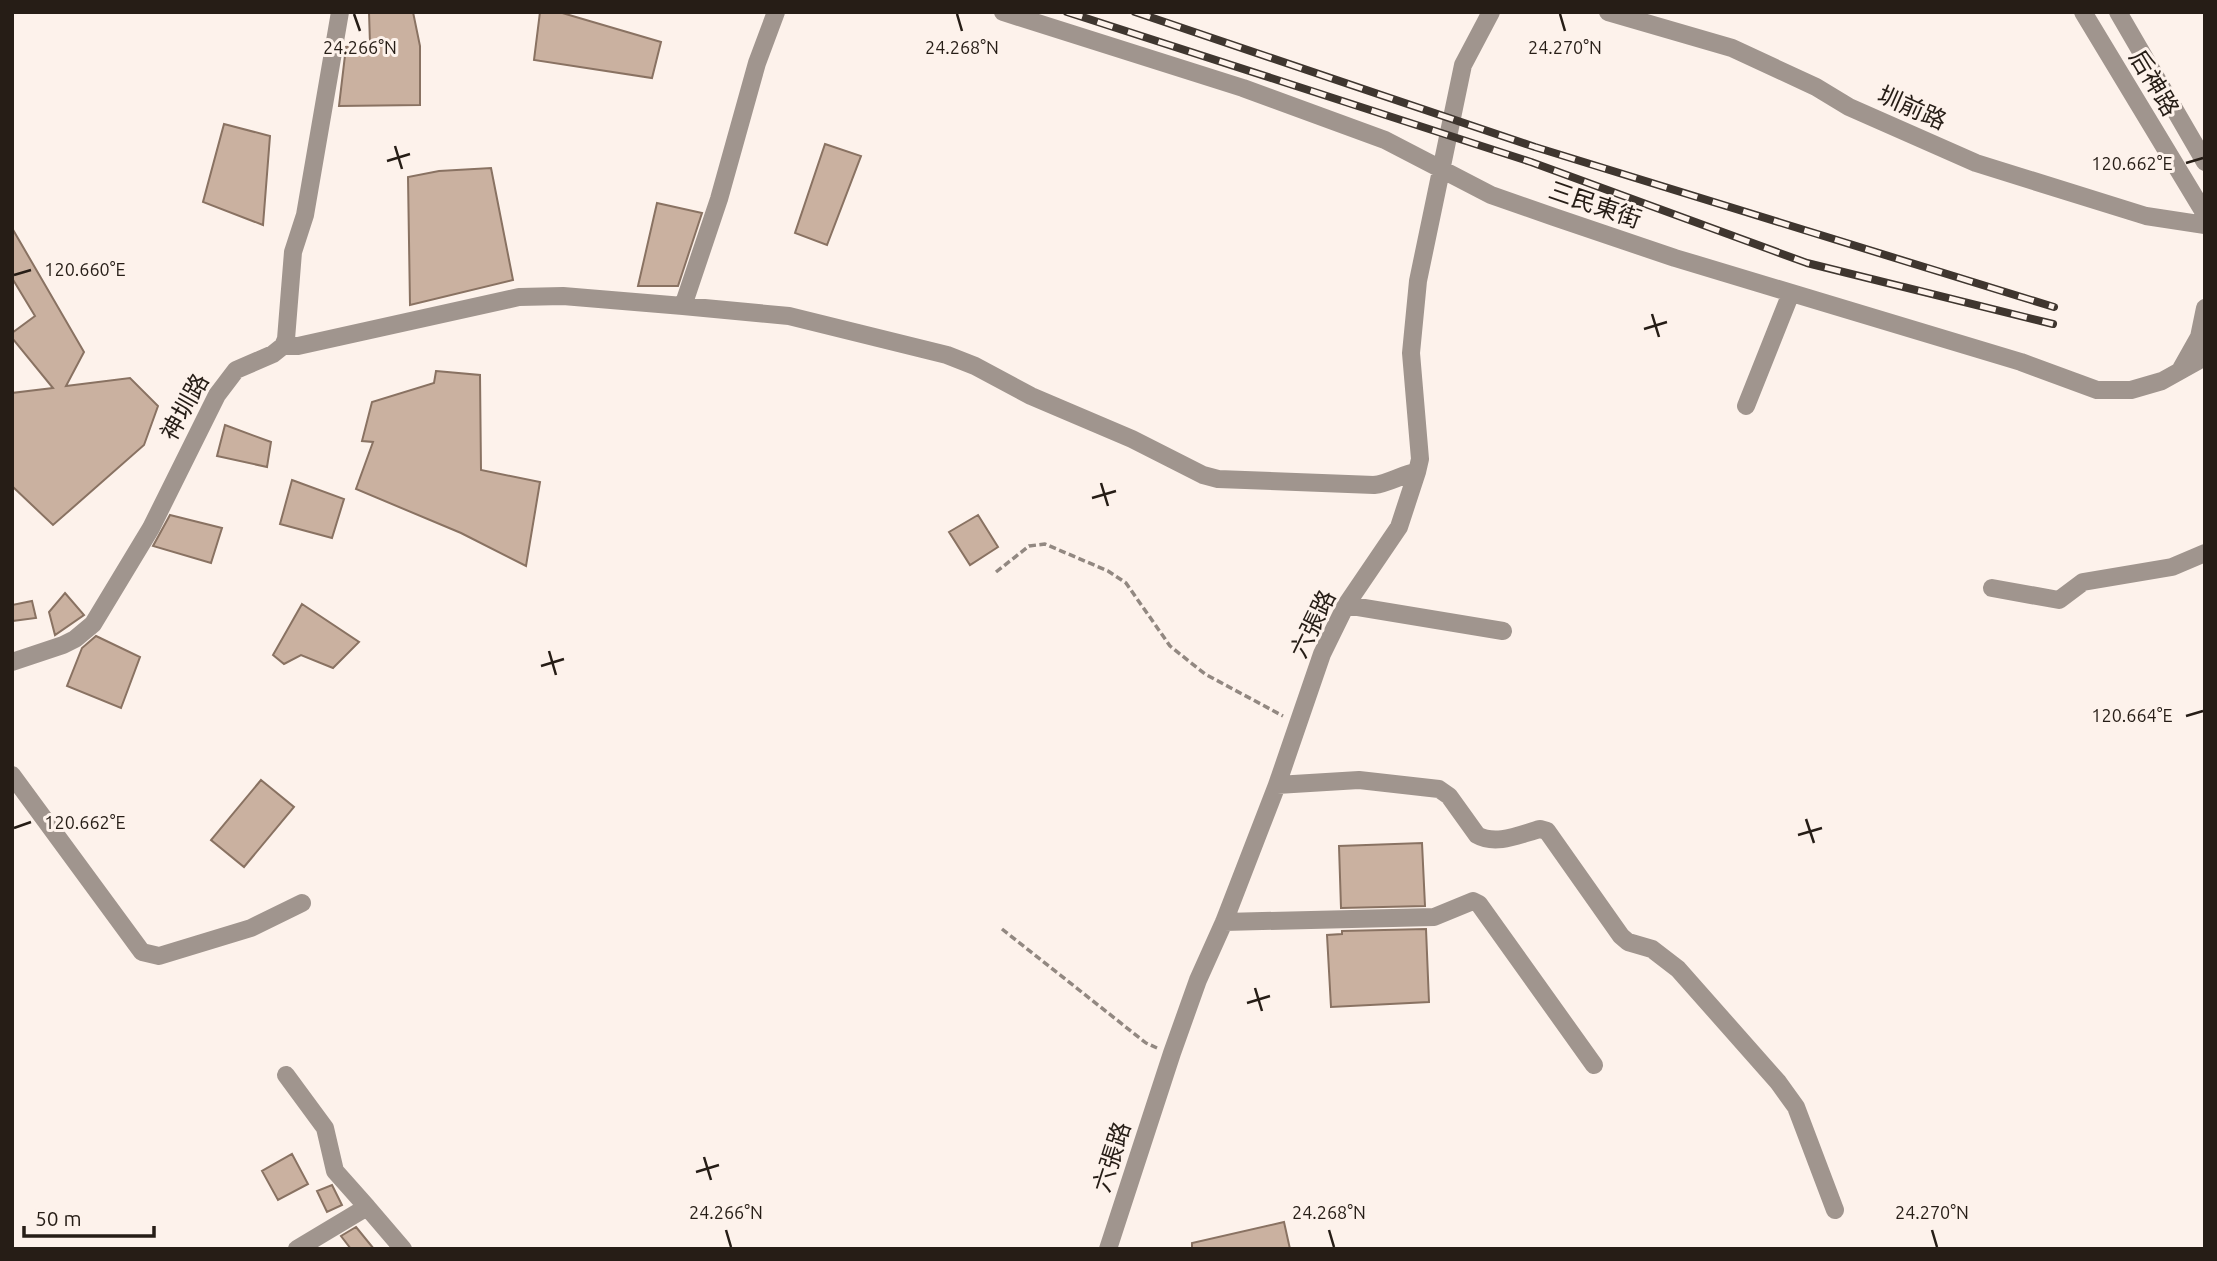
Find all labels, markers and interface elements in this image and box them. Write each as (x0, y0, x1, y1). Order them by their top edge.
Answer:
text: 24.266°N (323, 37, 397, 57)
text: 24.268°N (925, 37, 999, 57)
text: 24.270°N (1528, 37, 1602, 57)
street label: 后神路 (2124, 45, 2185, 121)
street label: 圳前路 (1874, 81, 1951, 135)
text: 120.662°E (2091, 153, 2173, 173)
street label: 三民東街 (1545, 176, 1645, 233)
text: 120.660°E (44, 259, 126, 279)
street label: 神圳路 (155, 369, 214, 445)
street label: 六張路 (1285, 586, 1340, 662)
text: 120.664°E (2091, 705, 2173, 725)
text: 120.662°E (44, 812, 126, 832)
street label: 六張路 (1088, 1118, 1135, 1195)
scale bar (24, 1194, 154, 1238)
text: 24.266°N (689, 1202, 763, 1222)
text: 24.268°N (1292, 1202, 1366, 1222)
text: 24.270°N (1895, 1202, 1969, 1222)
text: 50 m (35, 1206, 82, 1230)

